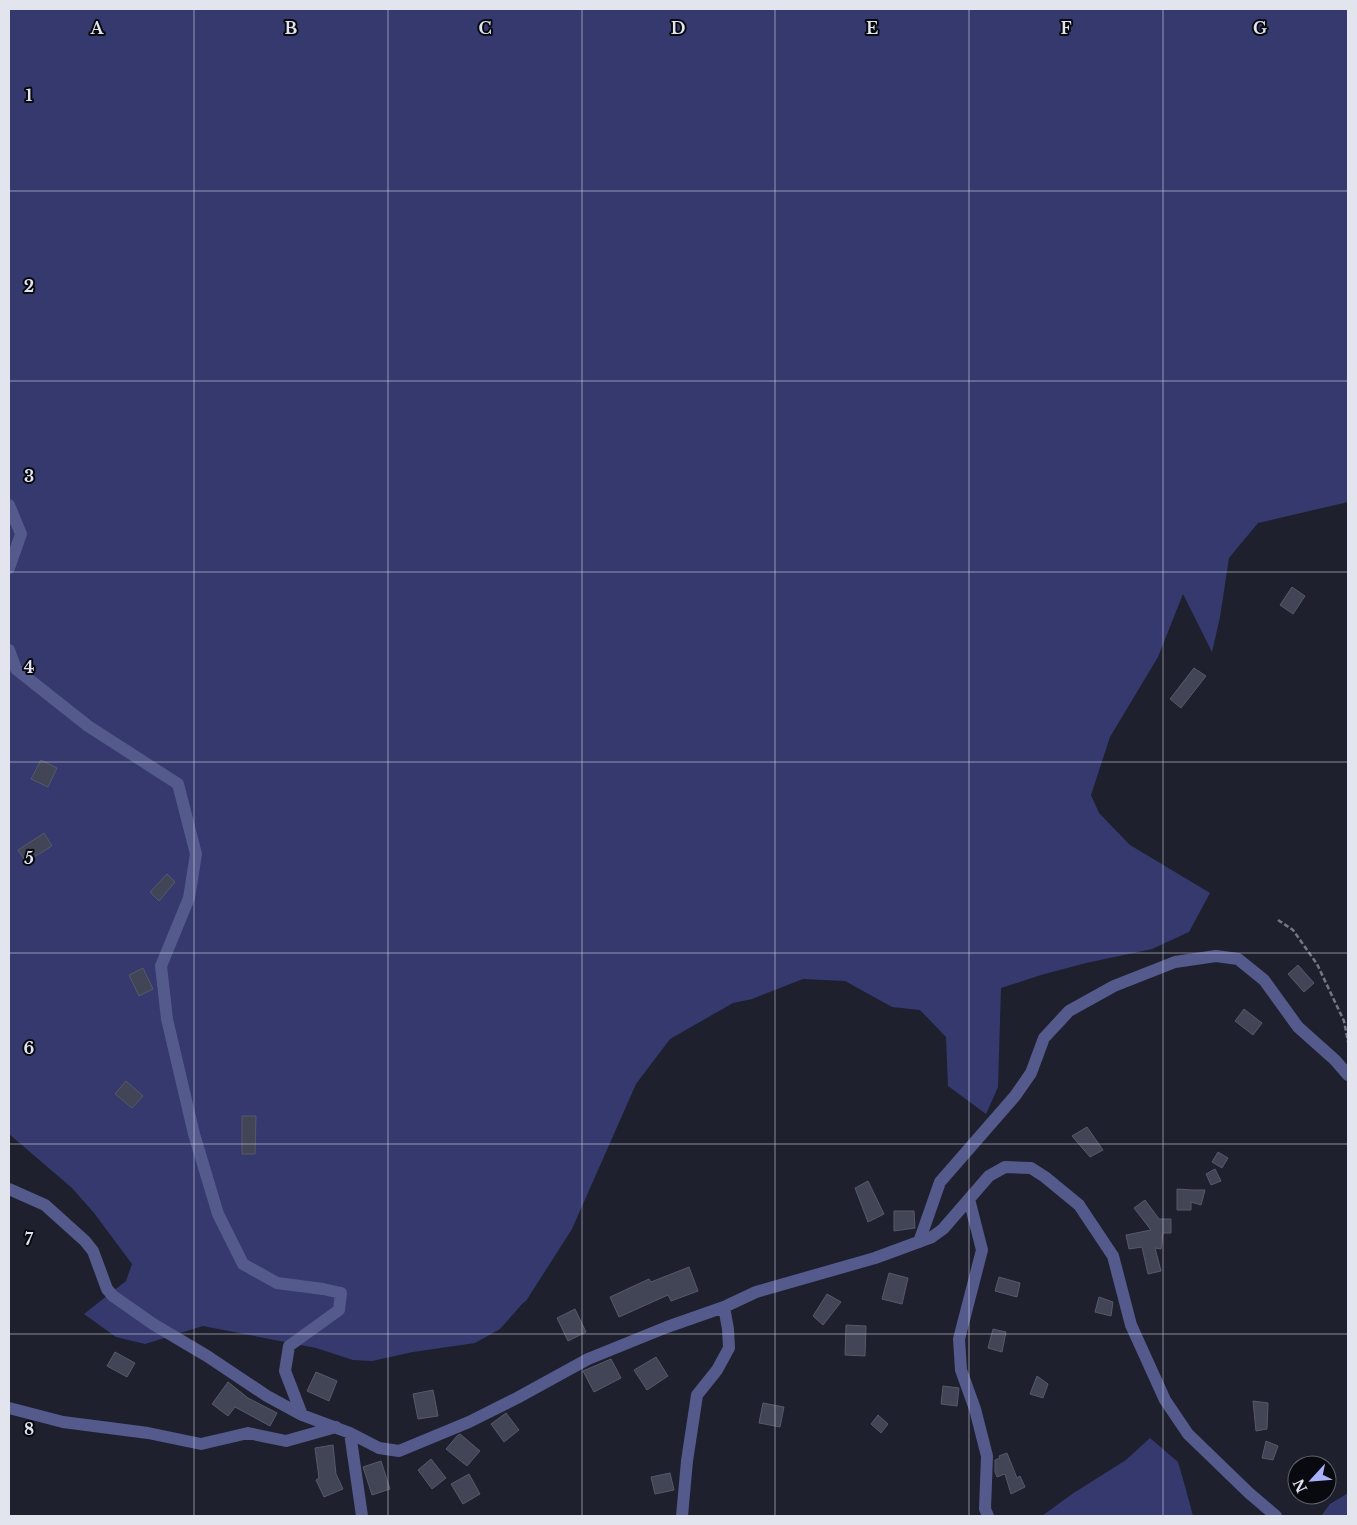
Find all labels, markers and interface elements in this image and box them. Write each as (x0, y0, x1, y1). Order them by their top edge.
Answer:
text: A (90, 18, 105, 38)
text: B (285, 18, 298, 38)
text: C (478, 18, 492, 38)
text: D (671, 18, 685, 38)
text: E (866, 18, 878, 38)
text: F (1060, 18, 1072, 38)
text: G (1253, 18, 1267, 38)
text: 1 (26, 85, 33, 105)
text: 2 (24, 276, 34, 296)
text: 3 (24, 466, 34, 486)
text: 4 (24, 657, 34, 677)
text: 5 (24, 848, 34, 868)
text: 6 (24, 1038, 35, 1058)
text: 7 (25, 1229, 34, 1249)
text: 8 (24, 1419, 34, 1439)
north arrow (1287, 1455, 1337, 1505)
text: N (1289, 1476, 1311, 1496)

